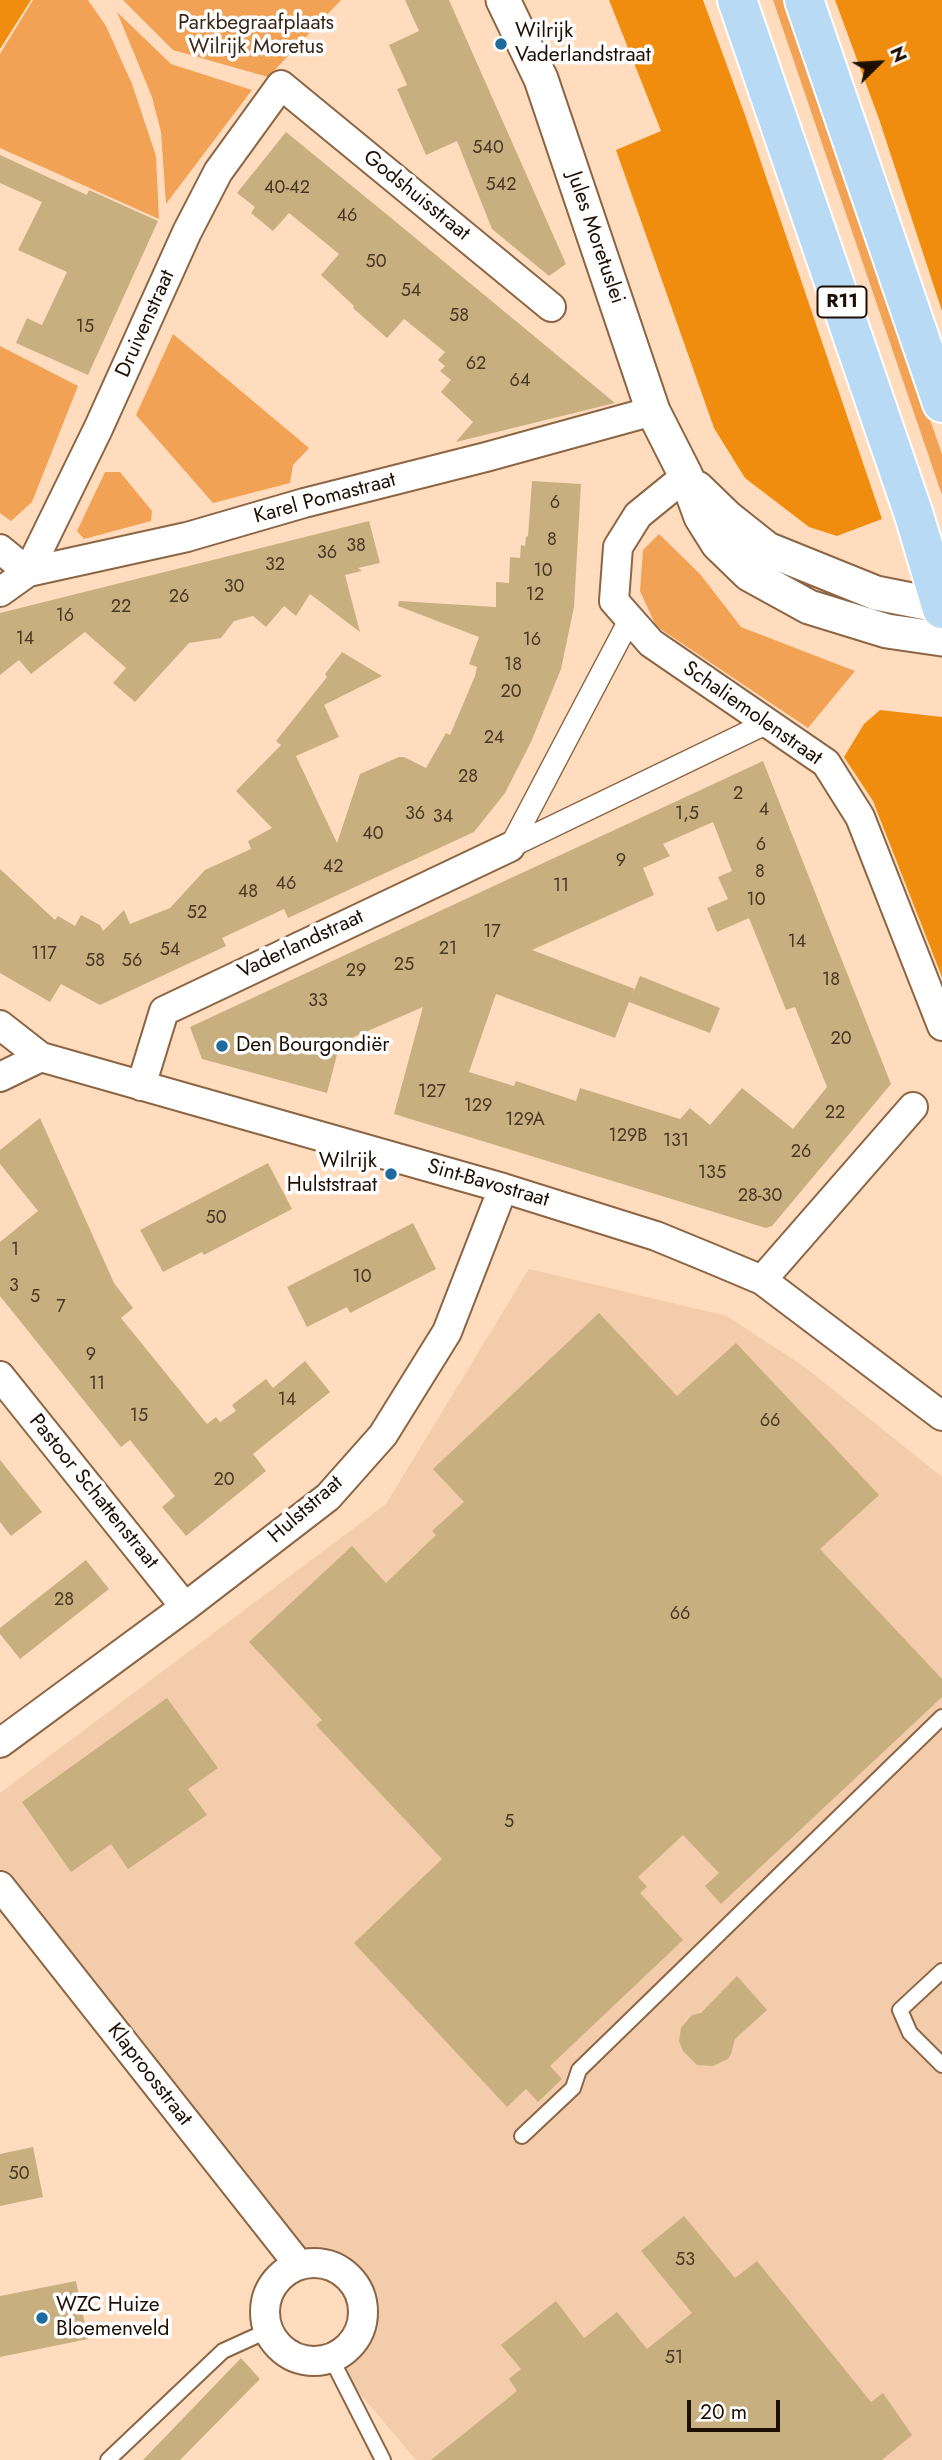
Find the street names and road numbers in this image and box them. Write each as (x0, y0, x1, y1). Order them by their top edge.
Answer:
street label: Godshuisstraat (358, 145, 474, 247)
street label: Jules Moretuslei (561, 169, 629, 307)
street label: Druivenstraat (111, 266, 181, 382)
road number: R11 (818, 286, 866, 318)
street label: Karel Pomastraat (251, 468, 399, 530)
street label: Schaliemolenstraat (678, 657, 826, 771)
street label: Vaderlandstraat (234, 905, 368, 985)
street label: Sint-Bavostraat (424, 1155, 552, 1213)
street label: Pastoor Schattenstraat (23, 1410, 163, 1574)
street label: Hulststraat (264, 1471, 348, 1549)
street label: Klaproosstraat (101, 2019, 197, 2131)

